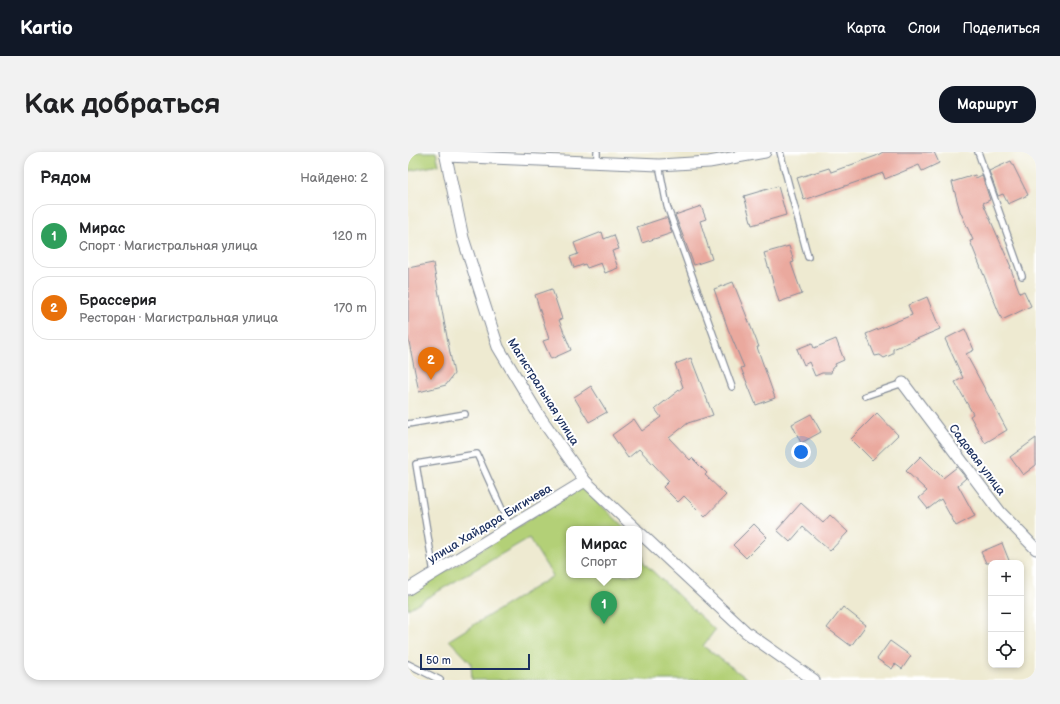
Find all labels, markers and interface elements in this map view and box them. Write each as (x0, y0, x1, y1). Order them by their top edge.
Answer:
text: Kartio (20, 17, 73, 40)
text: Карта (846, 20, 886, 37)
text: Слои (908, 20, 940, 37)
text: Поделиться (962, 20, 1040, 37)
button: Маршрут (939, 86, 1036, 123)
text: Как добраться (24, 88, 221, 121)
text: Рядом (40, 168, 91, 188)
text: Найдено: 2 (300, 170, 368, 186)
text: Мирас (79, 219, 125, 238)
text: 1 (51, 228, 57, 244)
text: 120 m (332, 228, 367, 244)
text: Спорт · Магистральная улица (79, 238, 258, 254)
text: Брассерия (79, 291, 157, 310)
text: 2 (50, 300, 58, 316)
text: 170 m (334, 300, 367, 316)
text: Ресторан · Магистральная улица (79, 310, 278, 326)
street label: Магистральная улица (504, 336, 582, 448)
pin: 2 (418, 347, 444, 380)
street label: Садовая улица (945, 421, 1009, 499)
your location (791, 442, 811, 462)
street label: улица Хайдара Бигичева (425, 481, 555, 567)
popup (566, 526, 642, 578)
text: Мирас (581, 535, 627, 554)
text: Спорт (581, 554, 617, 570)
map controls (988, 560, 1024, 668)
button: + (988, 560, 1024, 596)
pin: 1 (591, 591, 617, 624)
button: − (988, 596, 1024, 632)
button: locate (988, 632, 1024, 668)
scale bar (420, 652, 530, 671)
text: 50 m (426, 654, 451, 667)

